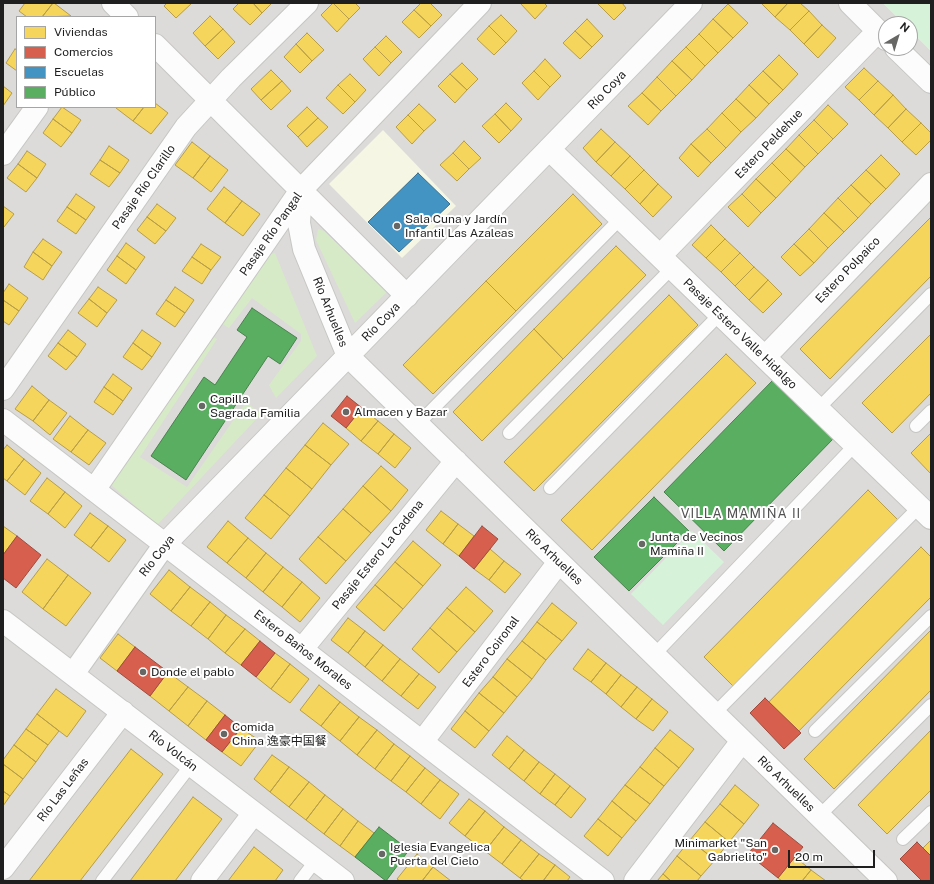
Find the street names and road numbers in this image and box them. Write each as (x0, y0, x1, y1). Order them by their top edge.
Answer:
street label: Río Coya (585, 68, 629, 112)
street label: Estero Peldehue (732, 106, 806, 182)
street label: Pasaje Río Clarillo (109, 142, 179, 232)
street label: Pasaje Río Pangal (237, 189, 305, 279)
street label: Estero Polpaico (813, 234, 883, 306)
street label: Río Arhuelles (309, 275, 351, 349)
street label: Pasaje Estero Valle Hidalgo (680, 276, 800, 392)
street label: Río Coya (359, 300, 403, 344)
street label: Pasaje Estero La Cadena (329, 497, 427, 613)
street label: Río Arhuelles (522, 526, 586, 588)
street label: Río Coya (136, 532, 178, 580)
street label: Estero Baños Morales (251, 607, 355, 693)
street label: Estero Coironal (460, 614, 522, 690)
street label: Río Volcán (146, 727, 200, 775)
street label: Río Arhuelles (754, 753, 818, 815)
street label: Río Las Leñas (34, 755, 92, 825)

